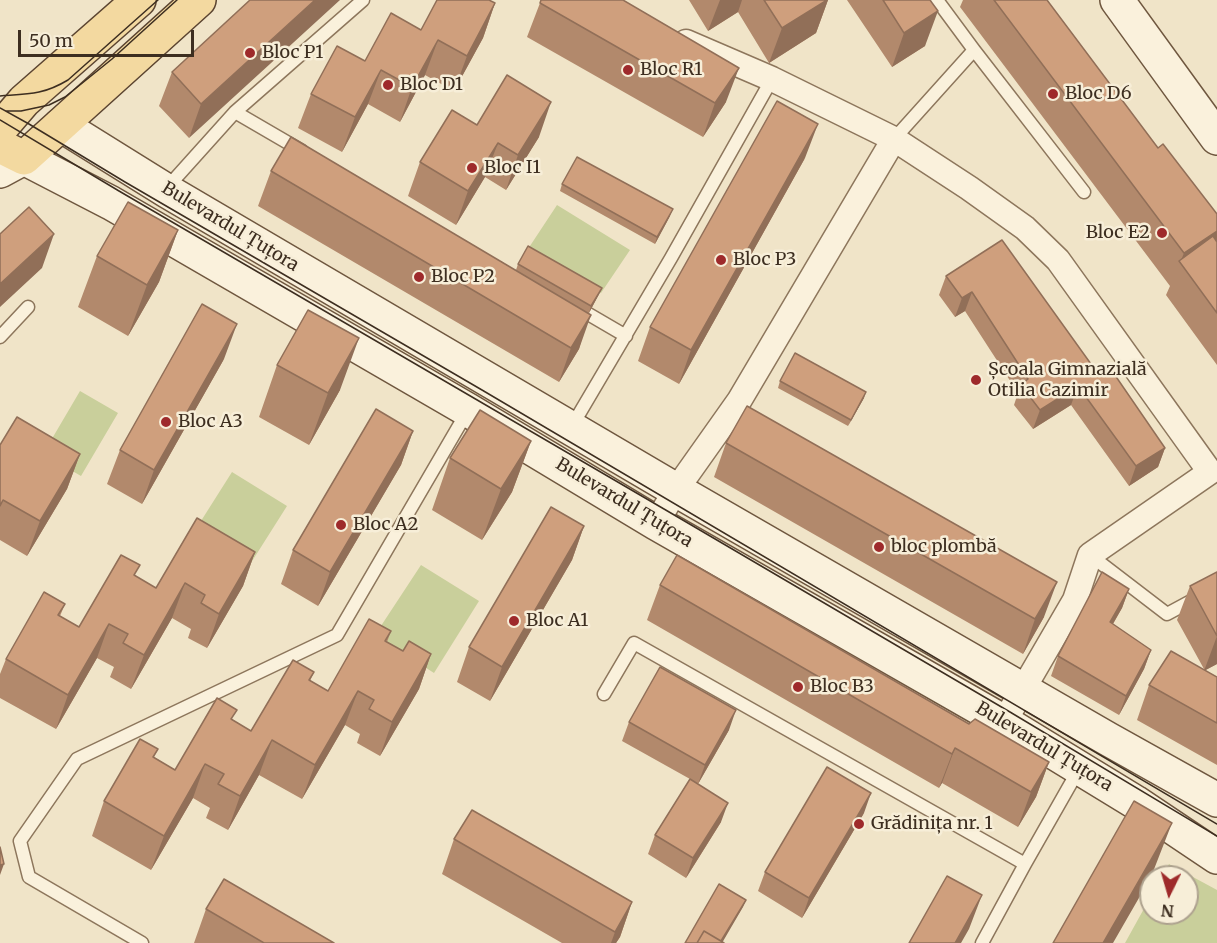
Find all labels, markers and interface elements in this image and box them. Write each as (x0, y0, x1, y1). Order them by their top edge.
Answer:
scale bar (21, 18, 196, 56)
text: 50 m (29, 29, 73, 52)
place label: Bloc P1 (262, 42, 323, 64)
marker: Bloc P1 (243, 46, 257, 60)
place label: Bloc R1 (640, 59, 702, 81)
marker: Bloc R1 (621, 63, 635, 77)
place label: Bloc D1 (400, 74, 463, 96)
marker: Bloc D1 (381, 78, 395, 92)
place label: Bloc D6 (1065, 83, 1132, 105)
marker: Bloc D6 (1046, 87, 1060, 101)
place label: Bloc I1 (484, 157, 541, 179)
marker: Bloc I1 (465, 161, 479, 175)
street label: Bulevardul Țuțora (158, 178, 302, 276)
place label: Bloc E2 (1086, 222, 1150, 244)
marker: Bloc E2 (1155, 226, 1169, 240)
place label: Bloc P3 (733, 249, 796, 271)
marker: Bloc P3 (714, 253, 728, 267)
place label: Bloc P2 (431, 266, 495, 288)
marker: Bloc P2 (412, 270, 426, 284)
place label: Școala Gimnazială Otilia Cazimir (988, 359, 1147, 401)
marker: Școala Gimnazială Otilia Cazimir (969, 373, 983, 387)
place label: Bloc A3 (178, 411, 243, 433)
marker: Bloc A3 (159, 415, 173, 429)
street label: Bulevardul Țuțora (552, 454, 696, 552)
place label: Bloc A2 (353, 514, 418, 536)
marker: Bloc A2 (334, 518, 348, 532)
place label: bloc plombă (891, 536, 997, 558)
marker: bloc plombă (872, 540, 886, 554)
place label: Bloc A1 (526, 610, 589, 632)
marker: Bloc A1 (507, 614, 521, 628)
place label: Bloc B3 (810, 676, 874, 698)
marker: Bloc B3 (791, 680, 805, 694)
street label: Bulevardul Țuțora (972, 698, 1116, 796)
place label: Grădinița nr. 1 (871, 813, 993, 835)
marker: Grădinița nr. 1 (852, 817, 866, 831)
north arrow (1139, 865, 1199, 925)
text: N (1160, 900, 1175, 921)

